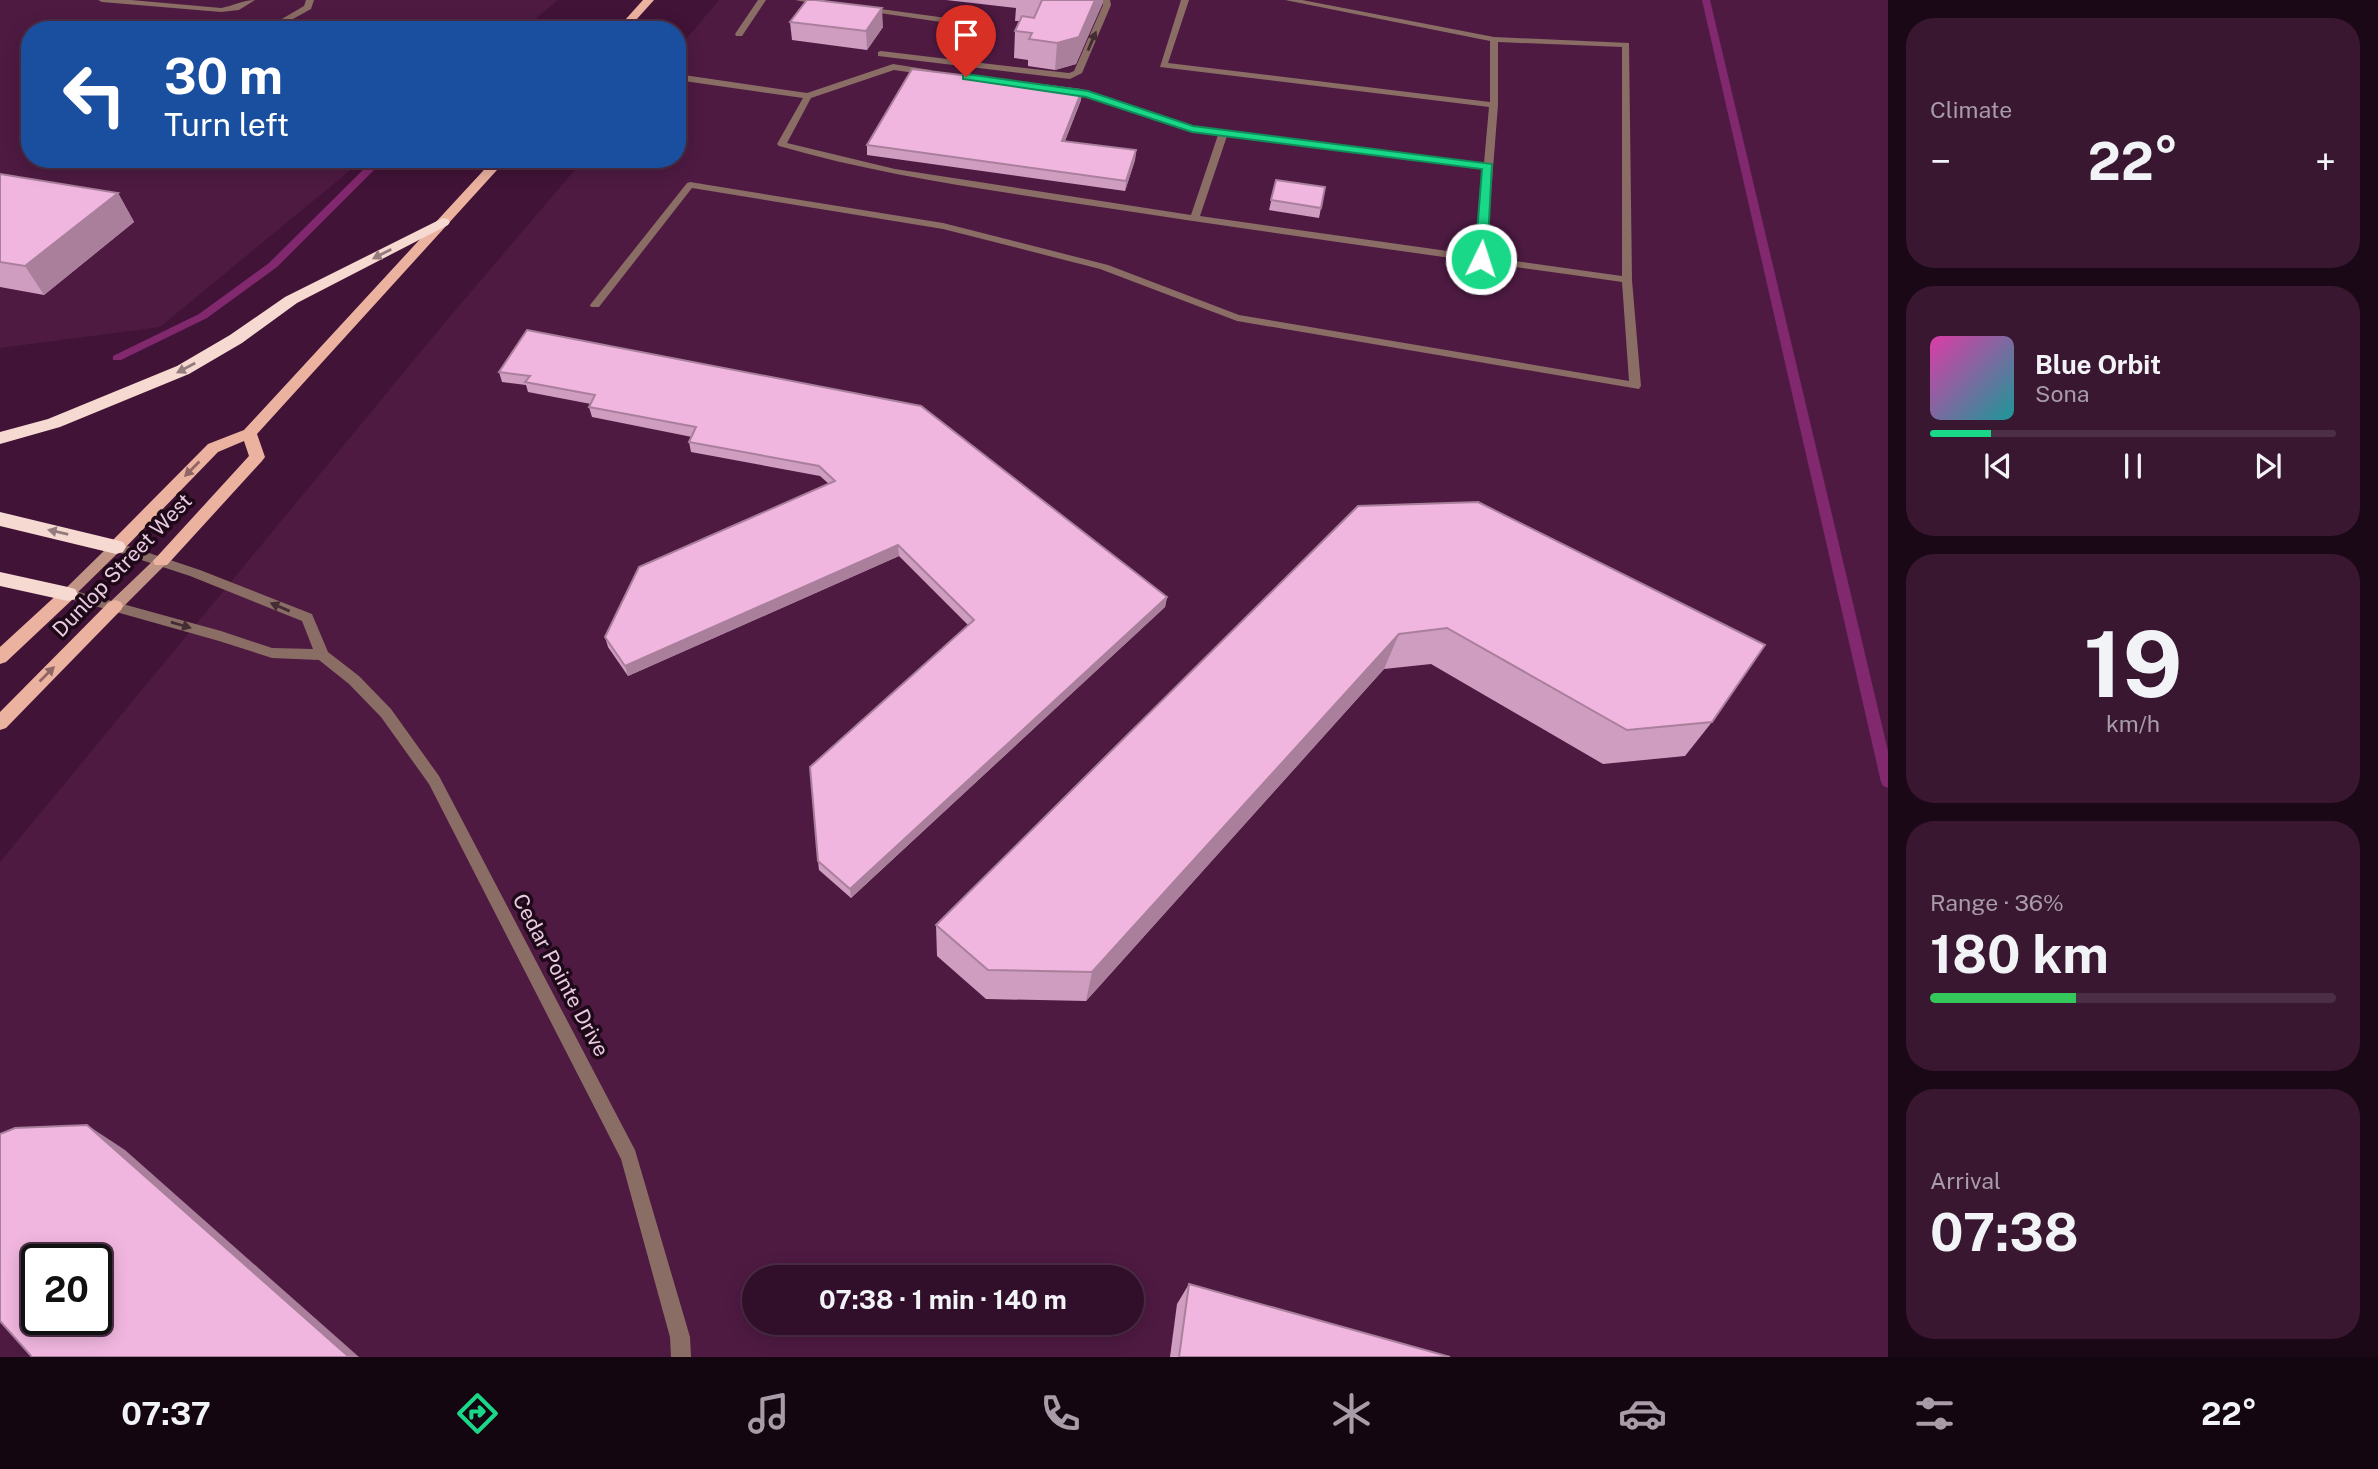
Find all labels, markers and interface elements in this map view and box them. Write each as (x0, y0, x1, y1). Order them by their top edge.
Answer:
pin (936, 5, 996, 77)
icon: arrive (947, 16, 985, 54)
one-way arrow (1086, 31, 1098, 51)
text: 30 m (164, 47, 283, 105)
icon: left (49, 49, 140, 140)
text: Climate (1930, 96, 2012, 123)
text: Turn left (164, 106, 289, 143)
text: 22° (2088, 131, 2178, 192)
text: − (1930, 139, 1951, 184)
text: + (2315, 139, 2336, 184)
position arrow (1444, 222, 1518, 296)
one-way arrow (372, 248, 392, 259)
text: Blue Orbit (2035, 349, 2161, 380)
one-way arrow (176, 362, 196, 374)
text: Sona (2035, 380, 2089, 407)
icon: previous (1979, 447, 2017, 485)
icon: pause (2114, 447, 2152, 485)
icon: next (2249, 447, 2287, 485)
one-way arrow (185, 460, 201, 477)
street label: Dunlop Street West (47, 488, 197, 642)
one-way arrow (47, 527, 69, 538)
one-way arrow (270, 602, 291, 613)
text: 19 (2084, 611, 2182, 717)
one-way arrow (171, 620, 192, 630)
one-way arrow (38, 666, 55, 682)
text: km/h (2106, 710, 2160, 737)
street label: Cedar Pointe Drive (508, 889, 614, 1061)
text: Range · 36% (1930, 889, 2064, 916)
text: 180 km (1930, 924, 2109, 985)
text: Arrival (1930, 1167, 2001, 1194)
text: 07:38 (1930, 1202, 2079, 1263)
speed limit sign: 20 (21, 1244, 112, 1335)
text: 07:38 · 1 min · 140 m (819, 1284, 1067, 1315)
icon: directions (453, 1389, 502, 1438)
icon: music (744, 1389, 793, 1438)
icon: phone (1036, 1389, 1085, 1438)
icon: climate (1327, 1389, 1376, 1438)
icon: car (1618, 1389, 1667, 1438)
icon: filters (1910, 1389, 1959, 1438)
text: 07:37 (121, 1395, 211, 1432)
text: 22° (2201, 1395, 2257, 1432)

